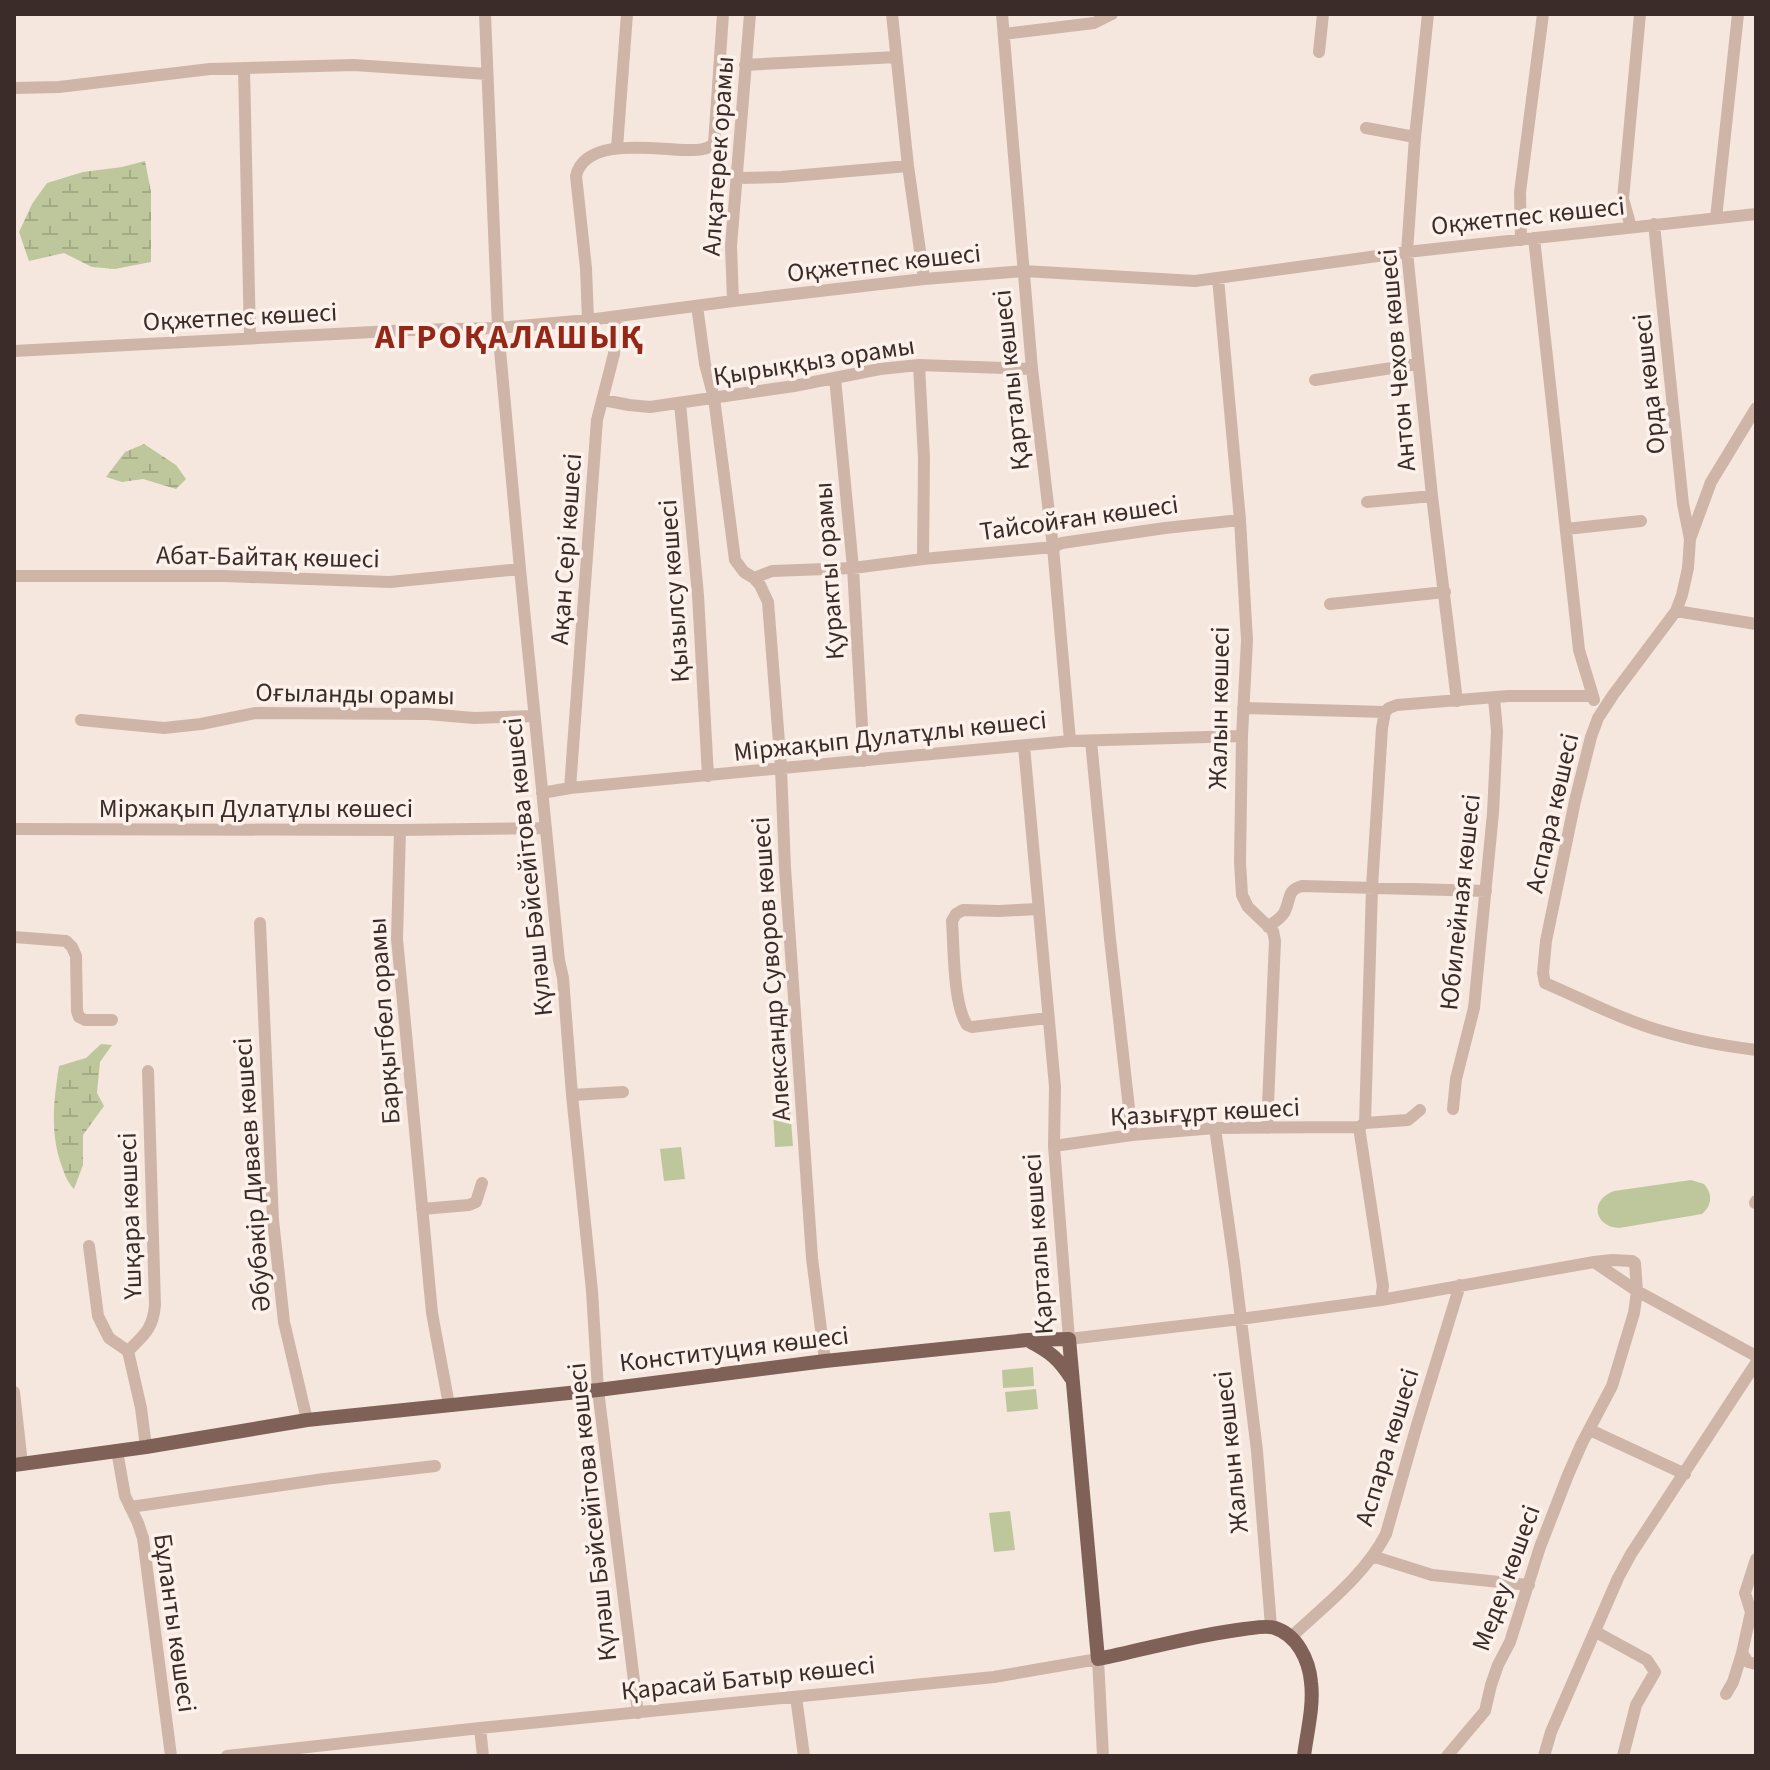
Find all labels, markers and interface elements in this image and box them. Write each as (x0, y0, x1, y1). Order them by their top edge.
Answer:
street label: Алқатерек орамы (693, 55, 743, 257)
street label: Оқжетпес көшесі (1429, 187, 1627, 245)
street label: Оқжетпес көшесі (785, 234, 983, 292)
street label: Антон Чехов көшесі (1369, 247, 1425, 473)
street label: Қарталы көшесі (983, 288, 1039, 472)
street label: Оқжетпес көшесі (142, 293, 338, 341)
street label: Орда көшесі (1623, 312, 1675, 456)
district label: АГРОҚАЛАШЫҚ (374, 313, 645, 362)
street label: Қырыққыз орамы (711, 327, 917, 395)
street label: Ақан Сері көшесі (541, 452, 591, 646)
street label: Қуракты орамы (804, 481, 854, 661)
street label: Тайсойған көшесі (977, 486, 1181, 550)
street label: Қызылсу көшесі (649, 498, 699, 684)
street label: Абат-Байтақ көшесі (156, 537, 380, 577)
street label: Жалын көшесі (1199, 626, 1239, 790)
street label: Оғыланды орамы (255, 674, 455, 714)
street label: Міржақып Дулатұлы көшесі (732, 701, 1048, 771)
street label: Күләш Бәйсейітова көшесі (494, 716, 562, 1018)
street label: Аспара көшесі (1516, 729, 1588, 897)
street label: Міржақып Дулатұлы көшесі (99, 790, 413, 827)
street label: Юбилейная көшесі (1430, 792, 1490, 1012)
street label: Александр Суворов көшесі (742, 816, 800, 1122)
street label: Барқытбел орамы (358, 916, 410, 1126)
street label: Әбубәкір Диваев көшесі (224, 1036, 280, 1314)
street label: Қазығұрт көшесі (1109, 1089, 1301, 1135)
street label: Үшқара көшесі (109, 1132, 151, 1301)
street label: Қарталы көшесі (1013, 1152, 1063, 1336)
street label: Конституция көшесі (617, 1317, 851, 1381)
street label: Күләш Бәйсейітова көшесі (558, 1361, 626, 1663)
street label: Аспара көшесі (1345, 1364, 1429, 1530)
street label: Жалын көшесі (1204, 1369, 1258, 1535)
street label: Медеу көшесі (1462, 1500, 1550, 1656)
street label: Бұланты көшесі (144, 1531, 206, 1715)
street label: Қарасай Батыр көшесі (619, 1646, 877, 1710)

